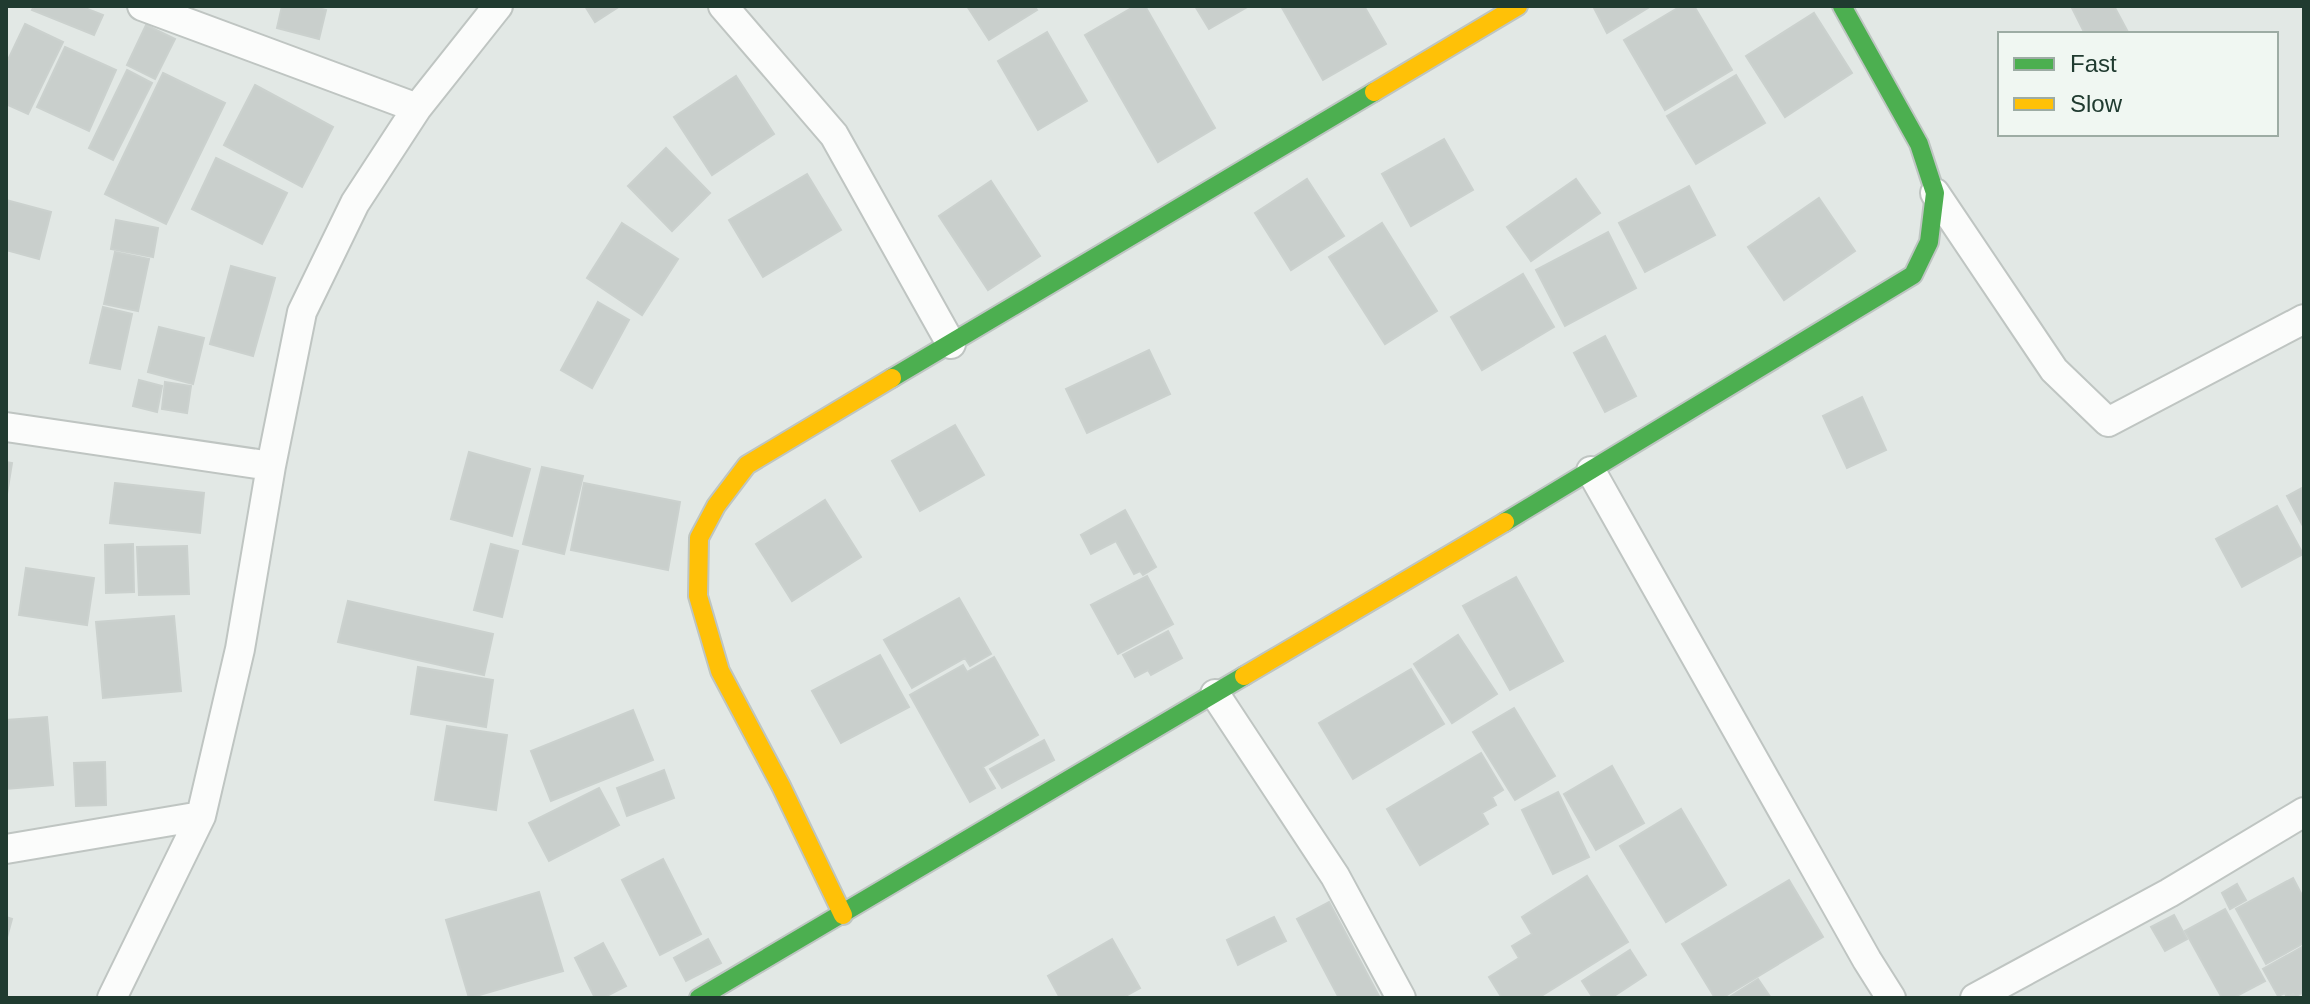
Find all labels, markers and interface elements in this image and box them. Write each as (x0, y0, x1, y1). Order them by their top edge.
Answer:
legend (1998, 32, 2278, 136)
text: Fast (2070, 50, 2117, 77)
text: Slow (2070, 90, 2123, 117)

